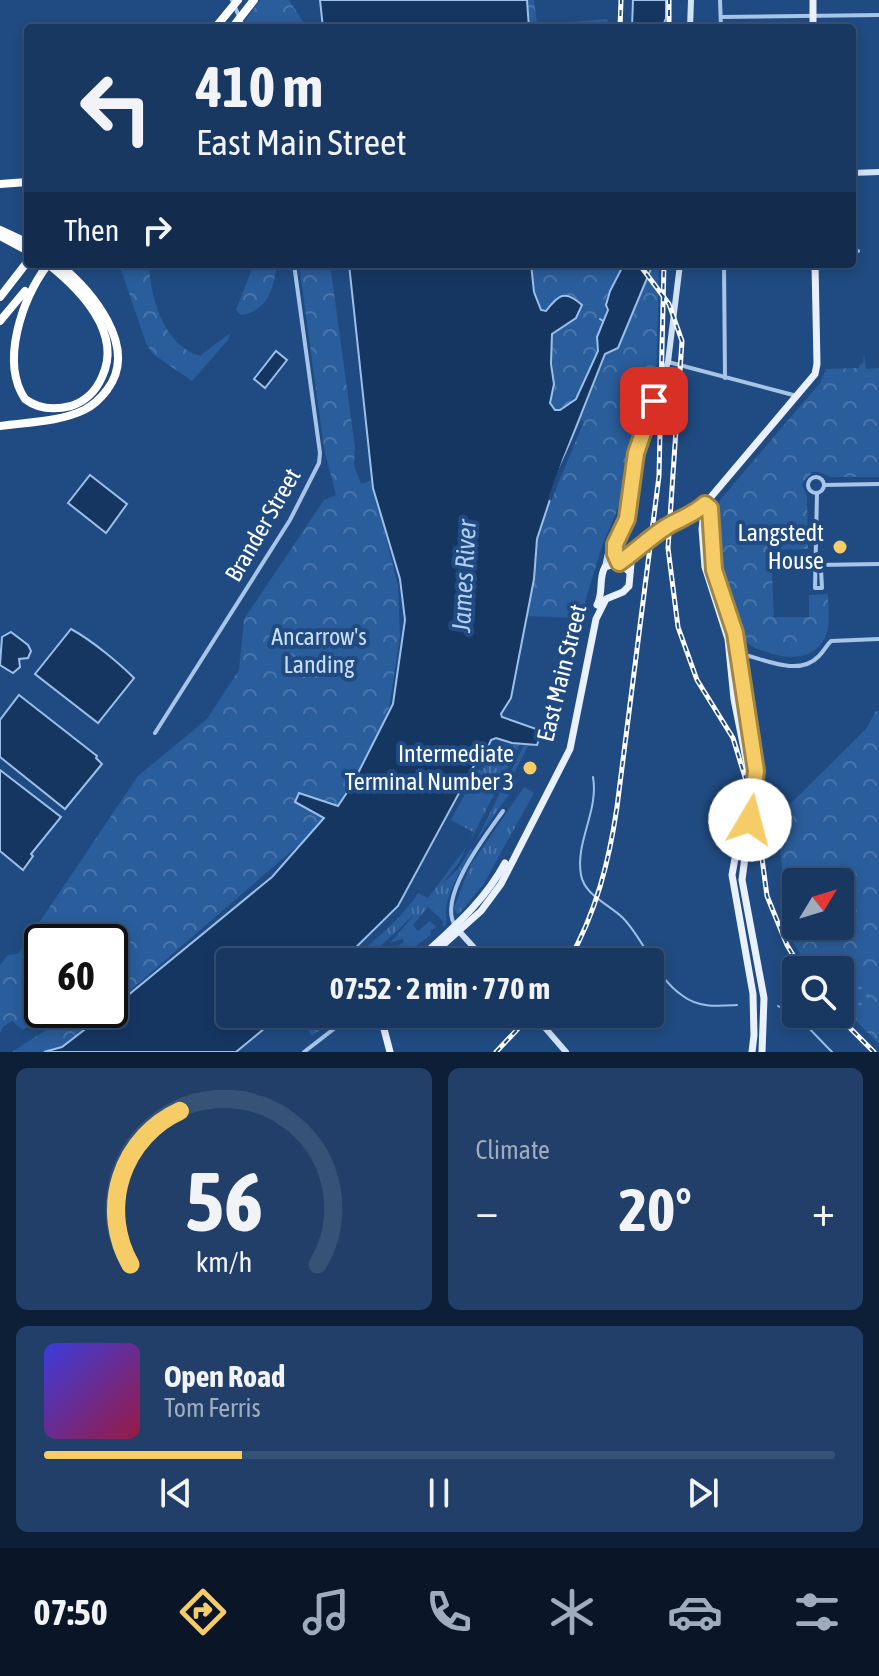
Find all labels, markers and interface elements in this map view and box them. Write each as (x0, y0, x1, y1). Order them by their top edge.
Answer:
text: 410 m (196, 55, 323, 119)
icon: left (64, 56, 168, 160)
text: East Main Street (196, 121, 407, 163)
icon: right (135, 208, 179, 252)
text: Then (64, 213, 119, 247)
pin (620, 367, 688, 435)
icon: arrive (632, 379, 676, 423)
street label: Brander Street (219, 463, 306, 586)
water label: James River (446, 518, 482, 634)
place label: Langstedt House (737, 519, 824, 574)
marker: Langstedt House (831, 538, 849, 556)
street label: East Main Street (531, 601, 592, 744)
park label: Ancarrow's Landing (271, 623, 367, 678)
place label: Intermediate Terminal Number 3 (345, 740, 514, 795)
marker: Intermediate Terminal Number 3 (521, 759, 539, 777)
position arrow (708, 778, 792, 862)
north arrow (782, 868, 854, 940)
map controls (782, 868, 854, 1028)
speed limit sign: 60 (24, 924, 128, 1028)
button: search (782, 956, 854, 1028)
text: 07:52 · 2 min · 770 m (330, 971, 550, 1005)
text: Climate (476, 1135, 550, 1165)
text: 56 (185, 1153, 263, 1249)
text: 20° (619, 1175, 692, 1244)
text: − (476, 1185, 498, 1235)
text: + (812, 1185, 835, 1235)
text: km/h (195, 1245, 252, 1278)
text: Open Road (164, 1359, 285, 1393)
text: Tom Ferris (164, 1393, 261, 1423)
icon: previous (154, 1471, 198, 1515)
icon: pause (417, 1471, 461, 1515)
icon: next (681, 1471, 725, 1515)
icon: directions (175, 1584, 231, 1640)
icon: music (298, 1584, 354, 1640)
icon: phone (421, 1584, 477, 1640)
icon: climate (544, 1584, 600, 1640)
icon: car (667, 1584, 723, 1640)
icon: filters (789, 1584, 845, 1640)
text: 07:50 (33, 1591, 108, 1633)

